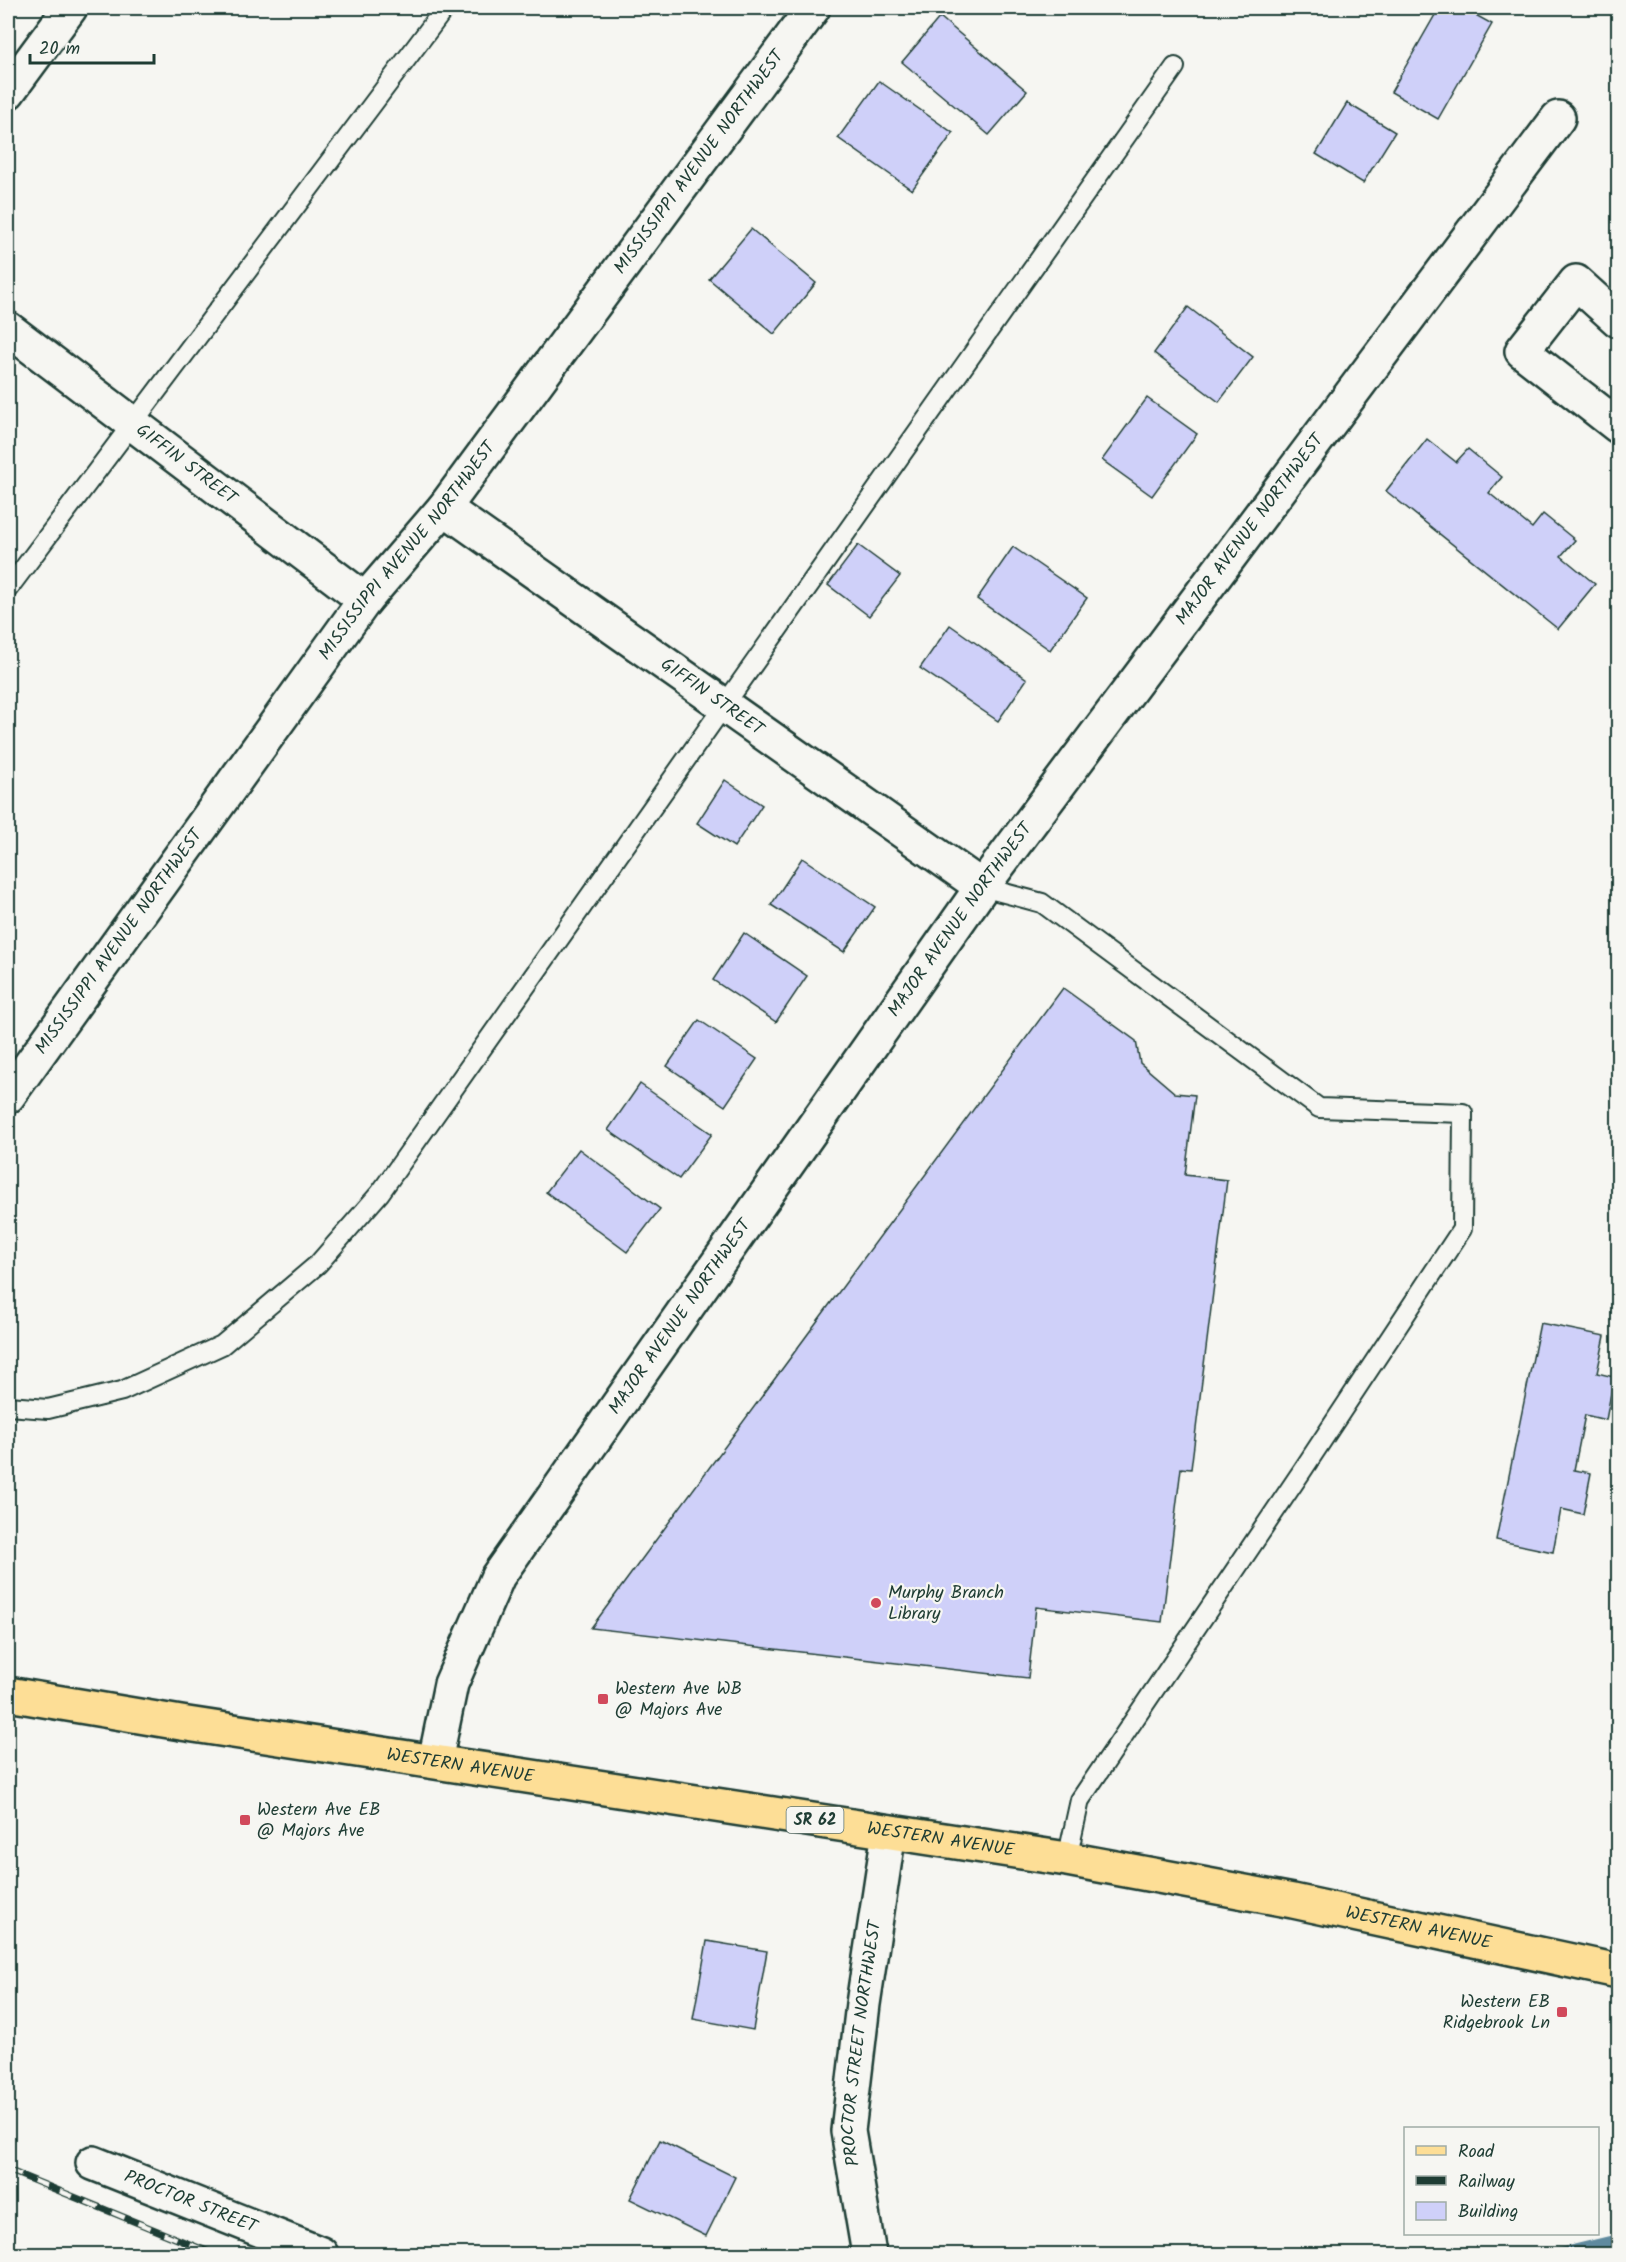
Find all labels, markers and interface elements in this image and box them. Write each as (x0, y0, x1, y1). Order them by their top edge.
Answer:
scale bar (30, 27, 154, 65)
text: 20 m (39, 35, 80, 64)
street label: MISSISSIPPI AVENUE NORTHWEST (606, 43, 793, 281)
street label: GIFFIN STREET (130, 416, 244, 513)
street label: MAJOR AVENUE NORTHWEST (1168, 426, 1332, 632)
street label: MISSISSIPPI AVENUE NORTHWEST (311, 434, 504, 666)
street label: GIFFIN STREET (654, 650, 771, 744)
street label: MAJOR AVENUE NORTHWEST (880, 815, 1041, 1023)
street label: MISSISSIPPI AVENUE NORTHWEST (28, 822, 211, 1061)
street label: MAJOR AVENUE NORTHWEST (601, 1212, 760, 1421)
place label: Murphy Branch Library (888, 1579, 1004, 1629)
marker: Murphy Branch Library (869, 1596, 883, 1610)
place label: Western Ave WB @ Majors Ave (615, 1675, 742, 1725)
marker: Western Ave WB @ Majors Ave (596, 1692, 610, 1706)
street label: WESTERN AVENUE (385, 1740, 537, 1792)
place label: Western Ave EB @ Majors Ave (257, 1796, 381, 1846)
road number: SR 62 (786, 1807, 844, 1833)
marker: Western Ave EB @ Majors Ave (238, 1813, 252, 1827)
street label: WESTERN AVENUE (865, 1814, 1017, 1865)
street label: WESTERN AVENUE (1343, 1898, 1495, 1958)
street label: PROCTOR STREET NORTHWEST (833, 1917, 890, 2168)
place label: Western EB Ridgebrook Ln (1443, 1988, 1550, 2038)
marker: Western EB Ridgebrook Ln (1555, 2005, 1569, 2019)
legend (1404, 2127, 1599, 2235)
text: Road (1458, 2138, 1495, 2167)
street label: PROCTOR STREET (120, 2162, 263, 2242)
text: Railway (1458, 2168, 1515, 2197)
text: Building (1458, 2198, 1518, 2227)

